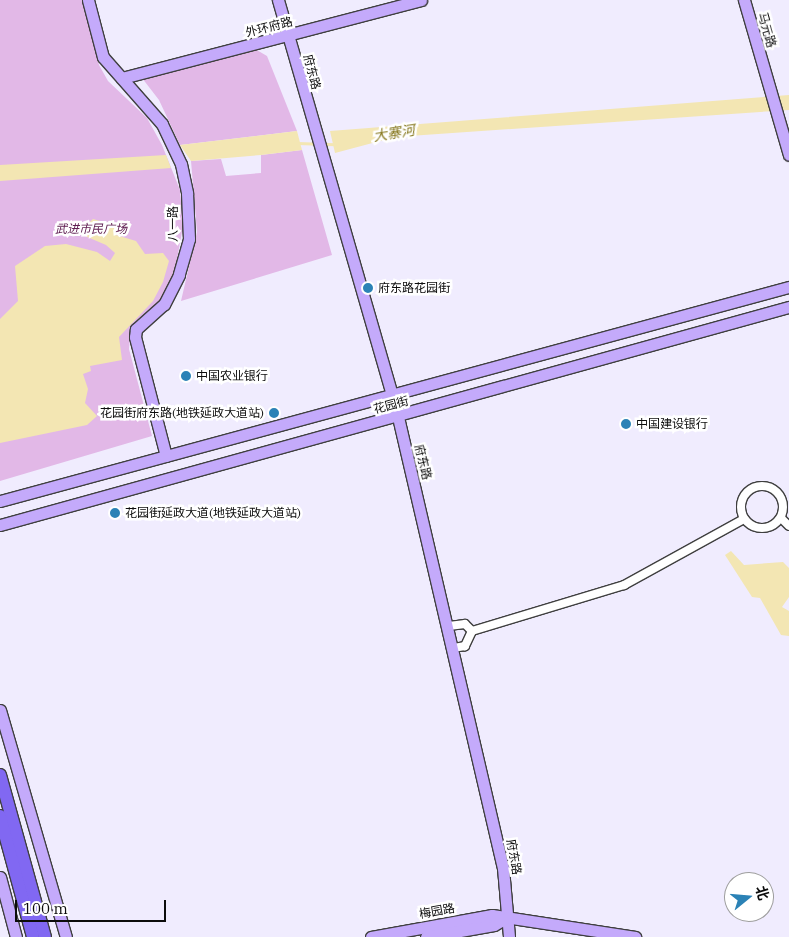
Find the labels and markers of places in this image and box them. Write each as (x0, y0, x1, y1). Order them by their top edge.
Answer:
place label: 府东路花园街 (378, 281, 450, 295)
marker: 府东路花园街 (362, 282, 374, 294)
place label: 中国农业银行 (196, 369, 268, 383)
marker: 中国农业银行 (180, 370, 192, 382)
place label: 花园街府东路(地铁延政大道站) (100, 406, 264, 420)
marker: 花园街府东路(地铁延政大道站) (268, 407, 280, 419)
place label: 中国建设银行 (636, 417, 708, 431)
marker: 中国建设银行 (620, 418, 632, 430)
place label: 花园街延政大道(地铁延政大道站) (125, 506, 301, 520)
marker: 花园街延政大道(地铁延政大道站) (109, 507, 121, 519)

